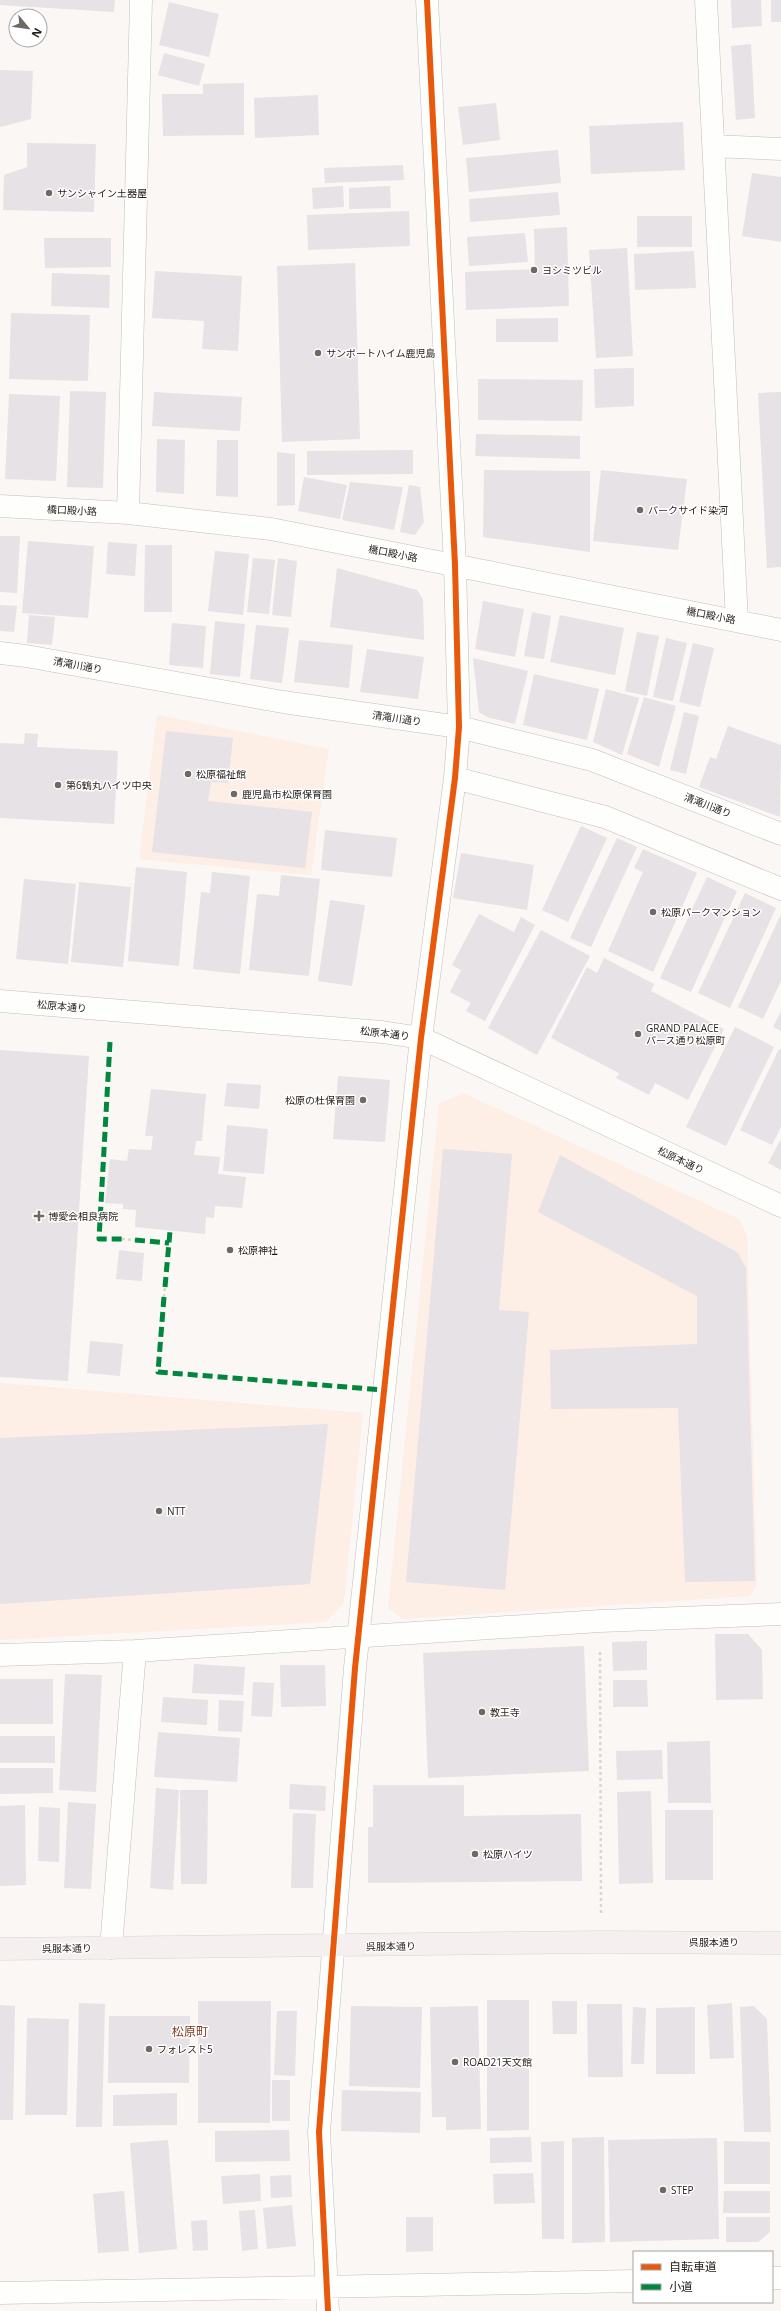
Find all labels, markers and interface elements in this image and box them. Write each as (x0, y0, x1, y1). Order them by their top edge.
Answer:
north arrow (8, 8, 48, 48)
text: N (28, 26, 46, 41)
place label: サンシャイン土器屋 (57, 186, 147, 200)
marker: サンシャイン土器屋 (44, 188, 54, 198)
place label: ヨシミツビル (542, 263, 602, 277)
marker: ヨシミツビル (529, 265, 539, 275)
place label: サンポートハイム鹿児島 (326, 346, 436, 360)
marker: サンポートハイム鹿児島 (313, 348, 323, 358)
street label: 橋口殿小路 (47, 502, 97, 518)
place label: パークサイド染河 (648, 503, 728, 517)
marker: パークサイド染河 (635, 505, 645, 515)
street label: 橋口殿小路 (367, 541, 419, 565)
street label: 橋口殿小路 (685, 603, 737, 627)
street label: 清滝川通り (52, 654, 104, 676)
street label: 清滝川通り (371, 708, 423, 728)
place label: 松原福祉館 (196, 767, 246, 781)
marker: 松原福祉館 (183, 769, 193, 779)
place label: 第6鶴丸ハイツ中央 (66, 778, 153, 792)
marker: 第6鶴丸ハイツ中央 (53, 780, 63, 790)
place label: 鹿児島市松原保育園 (242, 787, 332, 801)
marker: 鹿児島市松原保育園 (229, 789, 239, 799)
street label: 清滝川通り (682, 790, 734, 820)
place label: 松原パークマンション (661, 905, 761, 919)
marker: 松原パークマンション (648, 907, 658, 917)
street label: 松原本通り (36, 997, 88, 1015)
place label: GRAND PALACE パース通り松原町 (646, 1021, 726, 1047)
street label: 松原本通り (359, 1023, 411, 1043)
marker: GRAND PALACE パース通り松原町 (633, 1029, 643, 1039)
place label: 松原の杜保育園 (285, 1093, 355, 1107)
marker: 松原の杜保育園 (358, 1095, 368, 1105)
street label: 松原本通り (655, 1143, 707, 1177)
place label: 博愛会相良病院 (48, 1209, 118, 1223)
marker: 博愛会相良病院 (33, 1210, 45, 1222)
place label: 松原神社 (238, 1243, 278, 1257)
marker: 松原神社 (225, 1245, 235, 1255)
place label: NTT (167, 1504, 186, 1518)
marker: NTT (154, 1506, 164, 1516)
place label: 教王寺 (490, 1705, 520, 1719)
marker: 教王寺 (477, 1707, 487, 1717)
place label: 松原ハイツ (483, 1847, 533, 1861)
marker: 松原ハイツ (470, 1849, 480, 1859)
street label: 呉服本通り (689, 1935, 739, 1949)
street label: 呉服本通り (366, 1939, 416, 1953)
street label: 呉服本通り (42, 1941, 92, 1955)
district label: 松原町 (172, 2023, 208, 2040)
place label: フォレスト5 (157, 2042, 213, 2056)
marker: フォレスト5 (144, 2044, 154, 2054)
place label: ROAD21天文館 (463, 2055, 532, 2069)
marker: ROAD21天文館 (450, 2057, 460, 2067)
place label: STEP (671, 2183, 694, 2197)
marker: STEP (658, 2185, 668, 2195)
legend (633, 2251, 773, 2303)
text: 自転車道 (669, 2258, 717, 2275)
text: 小道 (669, 2278, 693, 2295)

